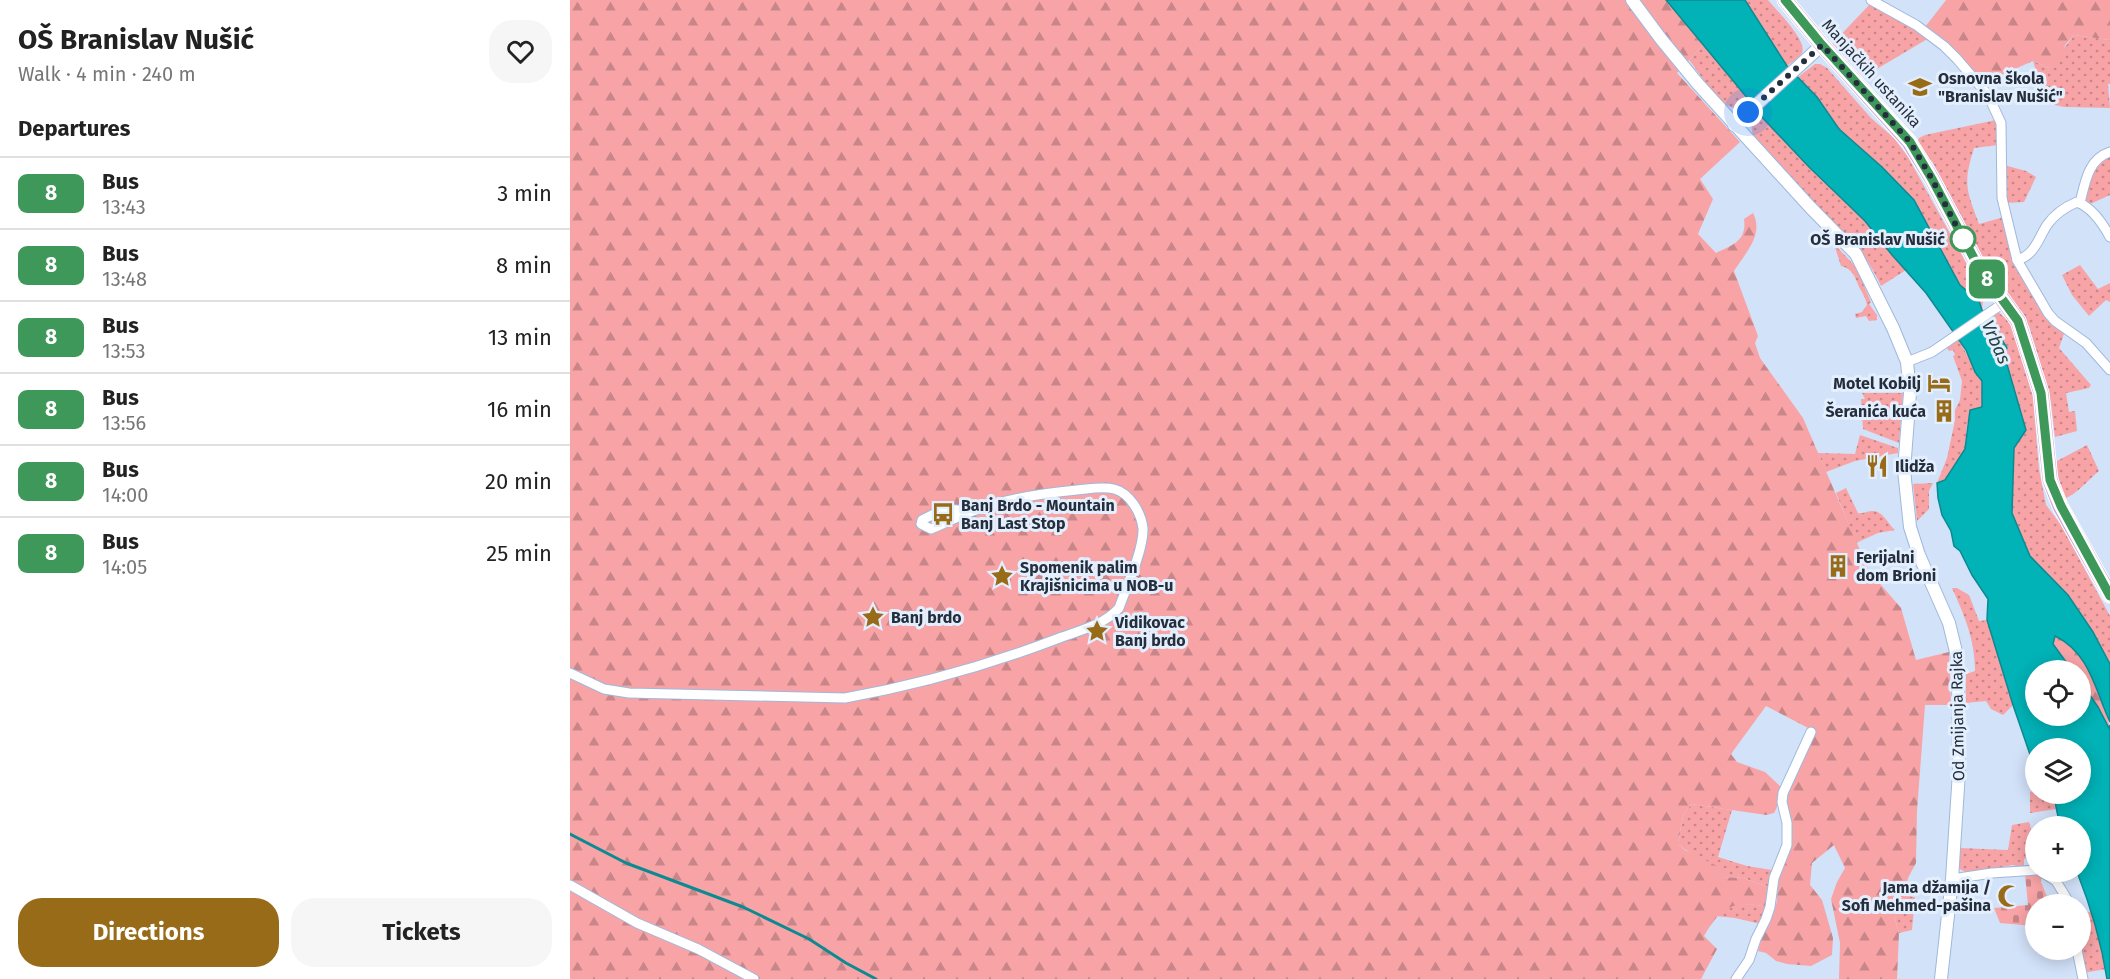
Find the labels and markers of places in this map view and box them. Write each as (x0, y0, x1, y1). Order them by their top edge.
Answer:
place label: Osnovna škola "Branislav Nušić" (1938, 69, 2063, 106)
school or university icon: Osnovna škola "Branislav Nušić" (1907, 74, 1933, 100)
marker: OŠ Branislav Nušić (1950, 226, 1976, 252)
place label: OŠ Branislav Nušić (1810, 229, 1945, 249)
hotel icon: Motel Kobilj (1926, 370, 1952, 396)
place label: Motel Kobilj (1833, 374, 1921, 393)
building icon: Šeranića kuća (1931, 398, 1957, 424)
place label: Šeranića kuća (1825, 401, 1926, 421)
restaurant icon: Ilidža (1864, 453, 1890, 479)
place label: Ilidža (1895, 457, 1935, 476)
place label: Banj Brdo - Mountain Banj Last Stop (961, 496, 1115, 533)
bus stop icon: Banj Brdo - Mountain Banj Last Stop (930, 501, 956, 527)
place label: Ferijalni dom Brioni (1856, 548, 1936, 585)
building icon: Ferijalni dom Brioni (1825, 553, 1851, 579)
place label: Spomenik palim Krajišnicima u NOB-u (1020, 558, 1173, 595)
place icon: Spomenik palim Krajišnicima u NOB-u (989, 563, 1015, 589)
place icon: Banj brdo (860, 604, 886, 630)
place label: Banj brdo (891, 608, 962, 627)
place label: Vidikovac Banj brdo (1114, 613, 1186, 650)
place icon: Vidikovac Banj brdo (1084, 618, 1110, 644)
place label: Jama džamija / Sofi Mehmed-pašina (1842, 878, 1991, 915)
mosque icon: Jama džamija / Sofi Mehmed-pašina (1996, 883, 2022, 909)

